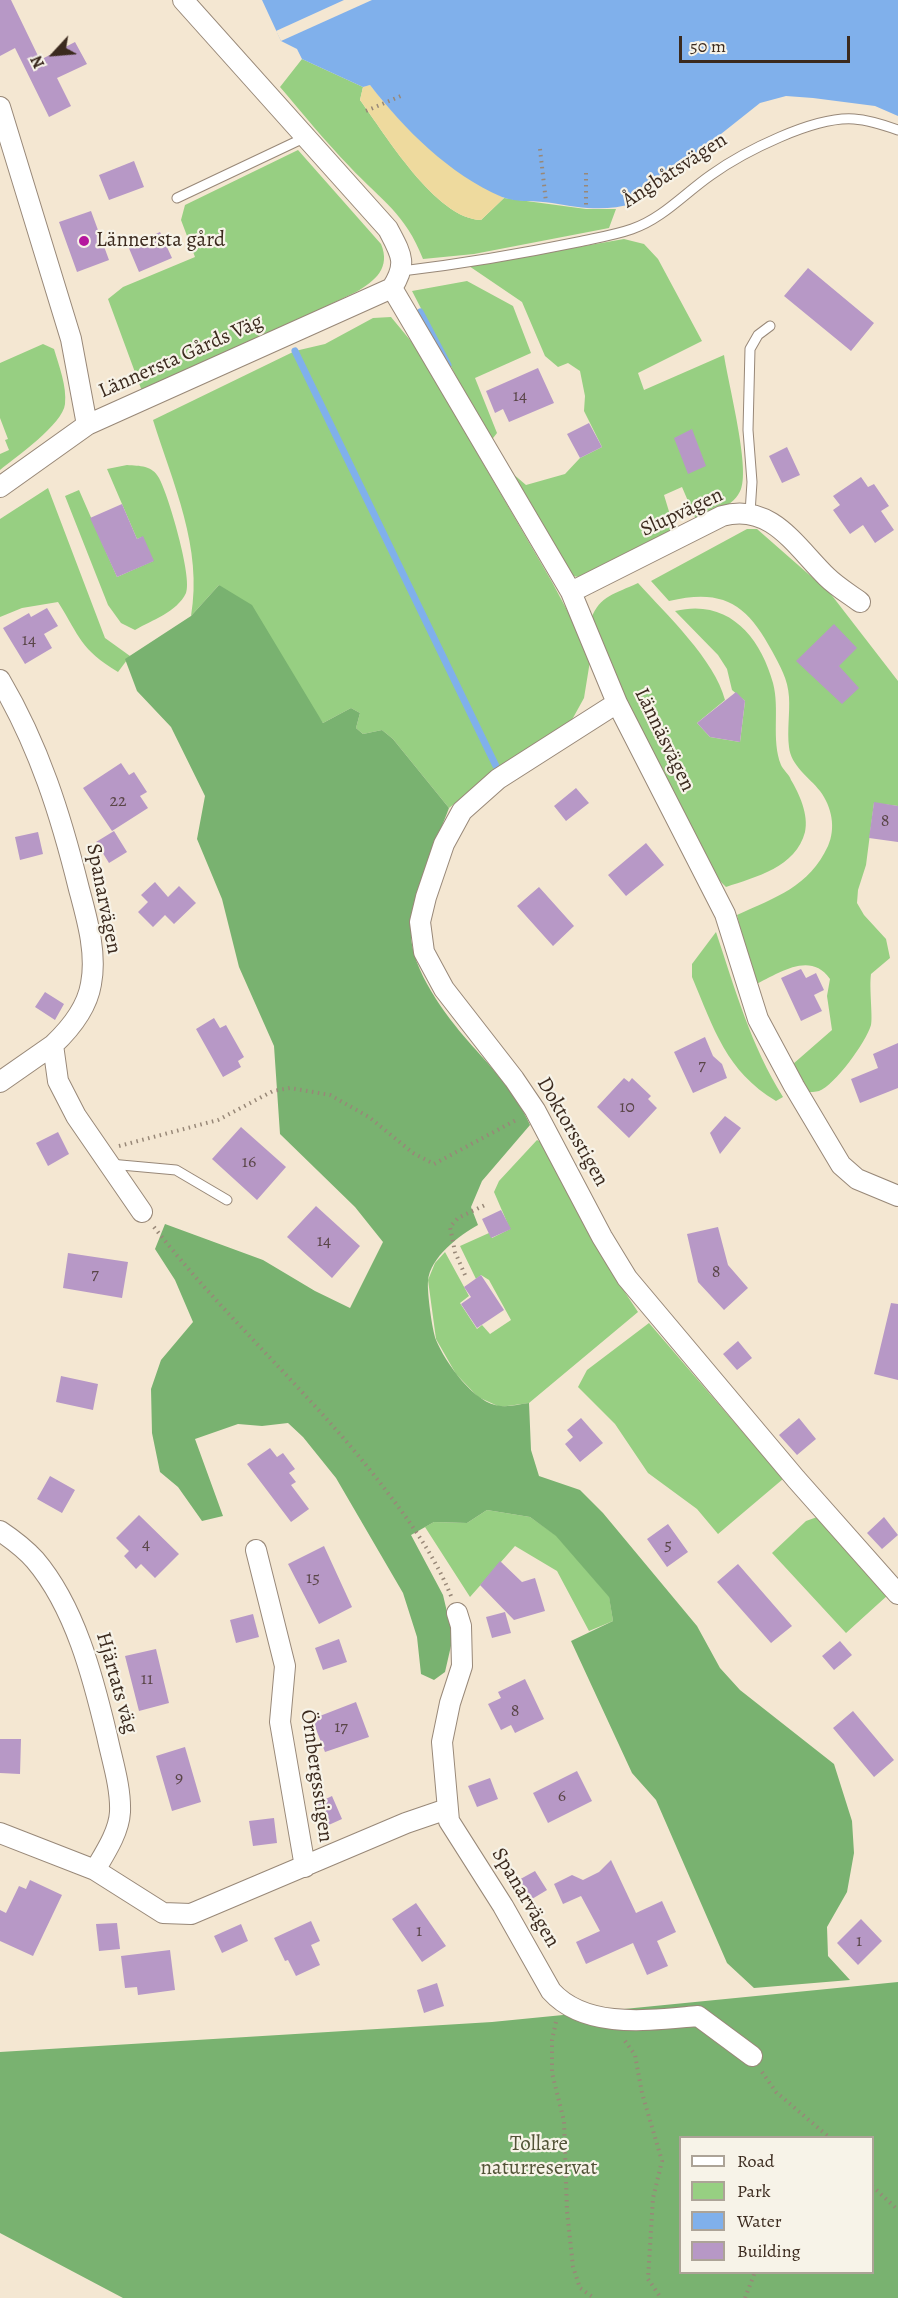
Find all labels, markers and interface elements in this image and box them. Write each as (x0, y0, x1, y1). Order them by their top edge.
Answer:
north arrow (24, 24, 84, 84)
scale bar (682, 24, 853, 62)
text: 50 m (690, 34, 726, 58)
text: N (25, 52, 50, 72)
street label: Ångbåtsvägen (618, 128, 732, 214)
place label: Lännersta gård (96, 228, 225, 254)
marker: Lännersta gård (77, 234, 91, 248)
street label: Lännersta Gårds Väg (95, 310, 267, 404)
house number: 14 (513, 386, 527, 408)
street label: Slupvägen (637, 483, 727, 543)
house number: 14 (22, 630, 36, 652)
street label: Lännäsvägen (628, 684, 700, 796)
house number: 22 (109, 791, 127, 813)
house number: 8 (881, 811, 889, 833)
street label: Spanarvägen (80, 842, 126, 956)
house number: 7 (698, 1055, 706, 1077)
street label: Doktorsstigen (531, 1073, 613, 1191)
house number: 10 (619, 1097, 635, 1119)
house number: 16 (242, 1152, 256, 1174)
house number: 14 (317, 1231, 331, 1253)
house number: 8 (712, 1262, 720, 1284)
house number: 7 (91, 1264, 99, 1286)
house number: 4 (142, 1534, 150, 1556)
house number: 5 (664, 1535, 672, 1557)
house number: 15 (306, 1568, 320, 1590)
street label: Hjärtats väg (89, 1629, 143, 1737)
house number: 11 (141, 1669, 153, 1691)
house number: 8 (511, 1701, 519, 1723)
street label: Örnbergsstigen (294, 1708, 338, 1844)
house number: 17 (334, 1717, 348, 1739)
house number: 9 (175, 1768, 183, 1790)
house number: 6 (558, 1786, 566, 1808)
street label: Spanarvägen (485, 1844, 565, 1952)
house number: 1 (416, 1921, 422, 1943)
house number: 1 (856, 1931, 862, 1953)
park label: Tollare naturreservat (481, 2132, 597, 2182)
legend (679, 2136, 874, 2274)
text: Road (737, 2149, 774, 2173)
text: Park (737, 2179, 771, 2203)
text: Water (737, 2209, 782, 2233)
text: Building (737, 2239, 801, 2263)

